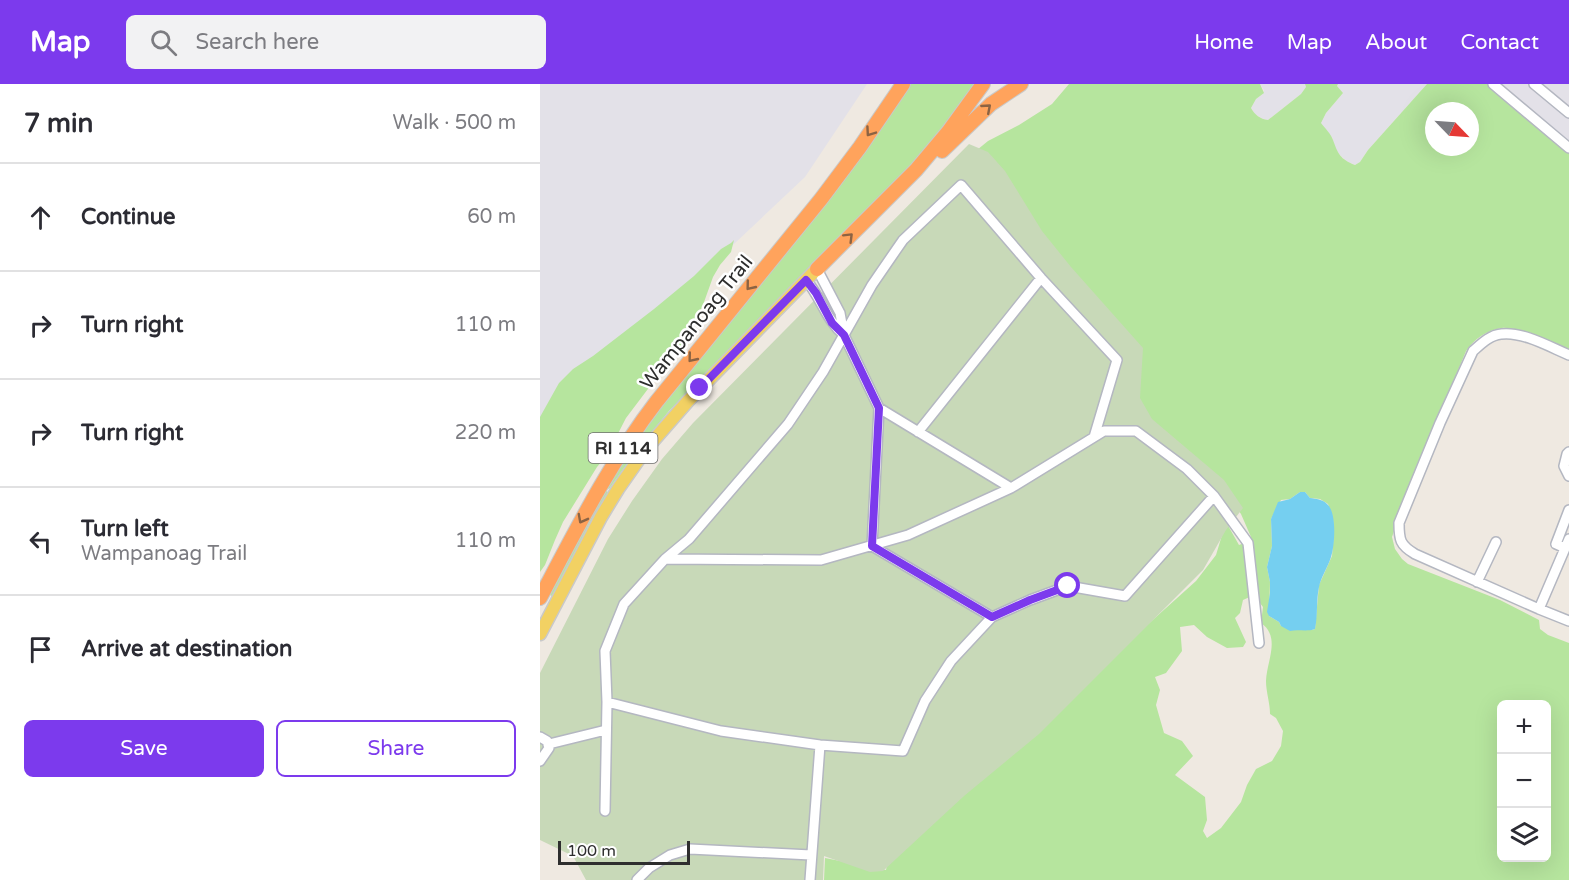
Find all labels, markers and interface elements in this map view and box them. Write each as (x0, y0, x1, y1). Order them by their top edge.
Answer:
search box (126, 15, 546, 69)
text: Map (30, 25, 90, 59)
icon: search (147, 26, 180, 59)
text: Search here (195, 29, 319, 55)
text: Home (1194, 30, 1254, 55)
text: Map (1287, 30, 1332, 55)
text: About (1365, 30, 1427, 55)
text: Contact (1460, 30, 1539, 55)
north arrow (1425, 102, 1479, 156)
one-way arrow (980, 104, 991, 115)
text: 7 min (24, 108, 93, 139)
text: Walk · 500 m (393, 111, 516, 135)
one-way arrow (866, 125, 877, 136)
icon: ahead (24, 201, 57, 234)
text: Continue (81, 204, 176, 230)
text: 60 m (467, 205, 516, 229)
one-way arrow (842, 233, 853, 244)
street label: Wampanoag Trail (635, 251, 758, 395)
one-way arrow (747, 279, 758, 290)
icon: right (24, 309, 57, 342)
text: Turn right (81, 312, 183, 338)
text: 110 m (455, 313, 516, 337)
one-way arrow (688, 351, 699, 362)
route end (686, 374, 712, 400)
icon: right (24, 417, 57, 450)
text: Turn right (81, 420, 183, 446)
text: 220 m (455, 421, 516, 445)
road number: RI 114 (588, 433, 658, 463)
one-way arrow (577, 512, 589, 523)
text: Turn left (81, 516, 169, 542)
icon: left (24, 525, 57, 558)
text: 110 m (455, 529, 516, 553)
text: Wampanoag Trail (81, 542, 247, 566)
route start (1054, 572, 1080, 598)
icon: arrive (24, 633, 57, 666)
text: Arrive at destination (81, 636, 292, 662)
map controls (1497, 700, 1551, 862)
button: + (1497, 700, 1551, 754)
button: Save (24, 720, 264, 777)
button: Share (276, 720, 516, 777)
button: − (1497, 754, 1551, 808)
button: layers (1497, 808, 1551, 862)
scale bar (558, 838, 690, 866)
text: 100 m (567, 841, 616, 861)

